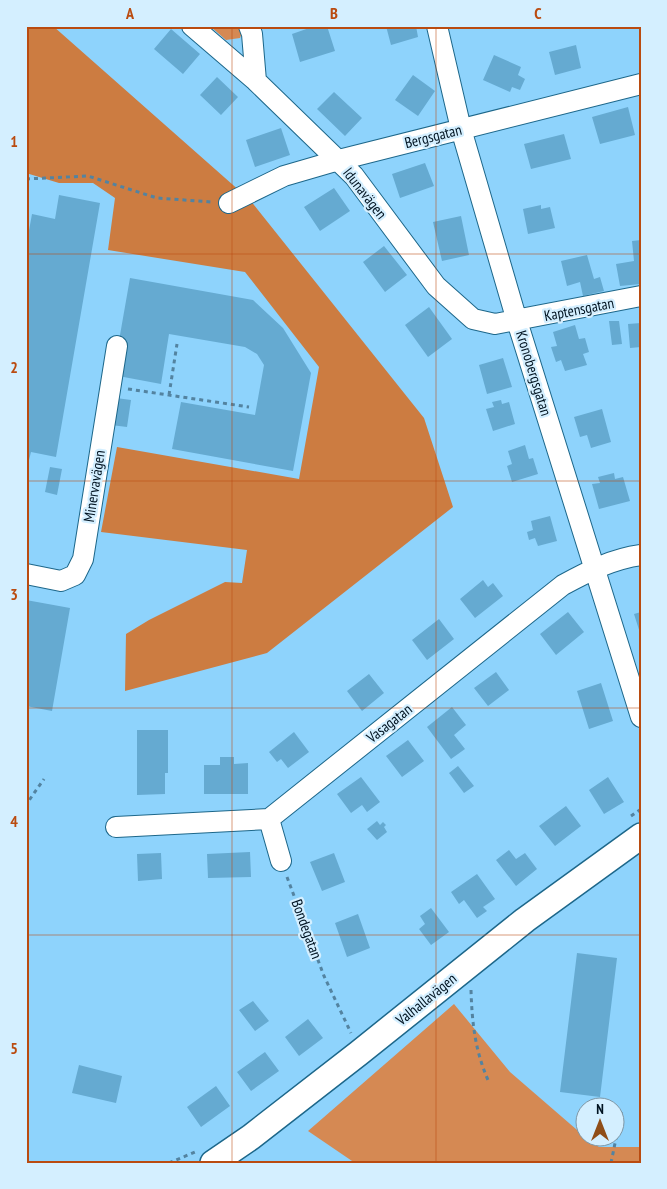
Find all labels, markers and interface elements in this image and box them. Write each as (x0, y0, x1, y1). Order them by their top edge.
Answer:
text: A (125, 3, 135, 23)
text: B (330, 3, 338, 23)
text: C (534, 3, 542, 23)
street label: Bergsgatan (403, 120, 463, 152)
text: 1 (10, 131, 18, 151)
street label: Idunavägen (339, 163, 391, 223)
street label: Kaptensgatan (543, 293, 615, 325)
street label: Kronobergsgatan (512, 328, 556, 418)
text: 2 (10, 357, 18, 377)
street label: Minervavägen (79, 449, 109, 523)
text: 3 (10, 584, 18, 604)
street label: Vasagatan (362, 699, 416, 747)
text: 4 (10, 811, 18, 831)
street label: Bondegatan (287, 897, 327, 961)
street label: Valhallavägen (391, 969, 460, 1030)
text: 5 (10, 1038, 18, 1058)
north arrow (574, 1096, 624, 1146)
text: N (596, 1100, 604, 1118)

